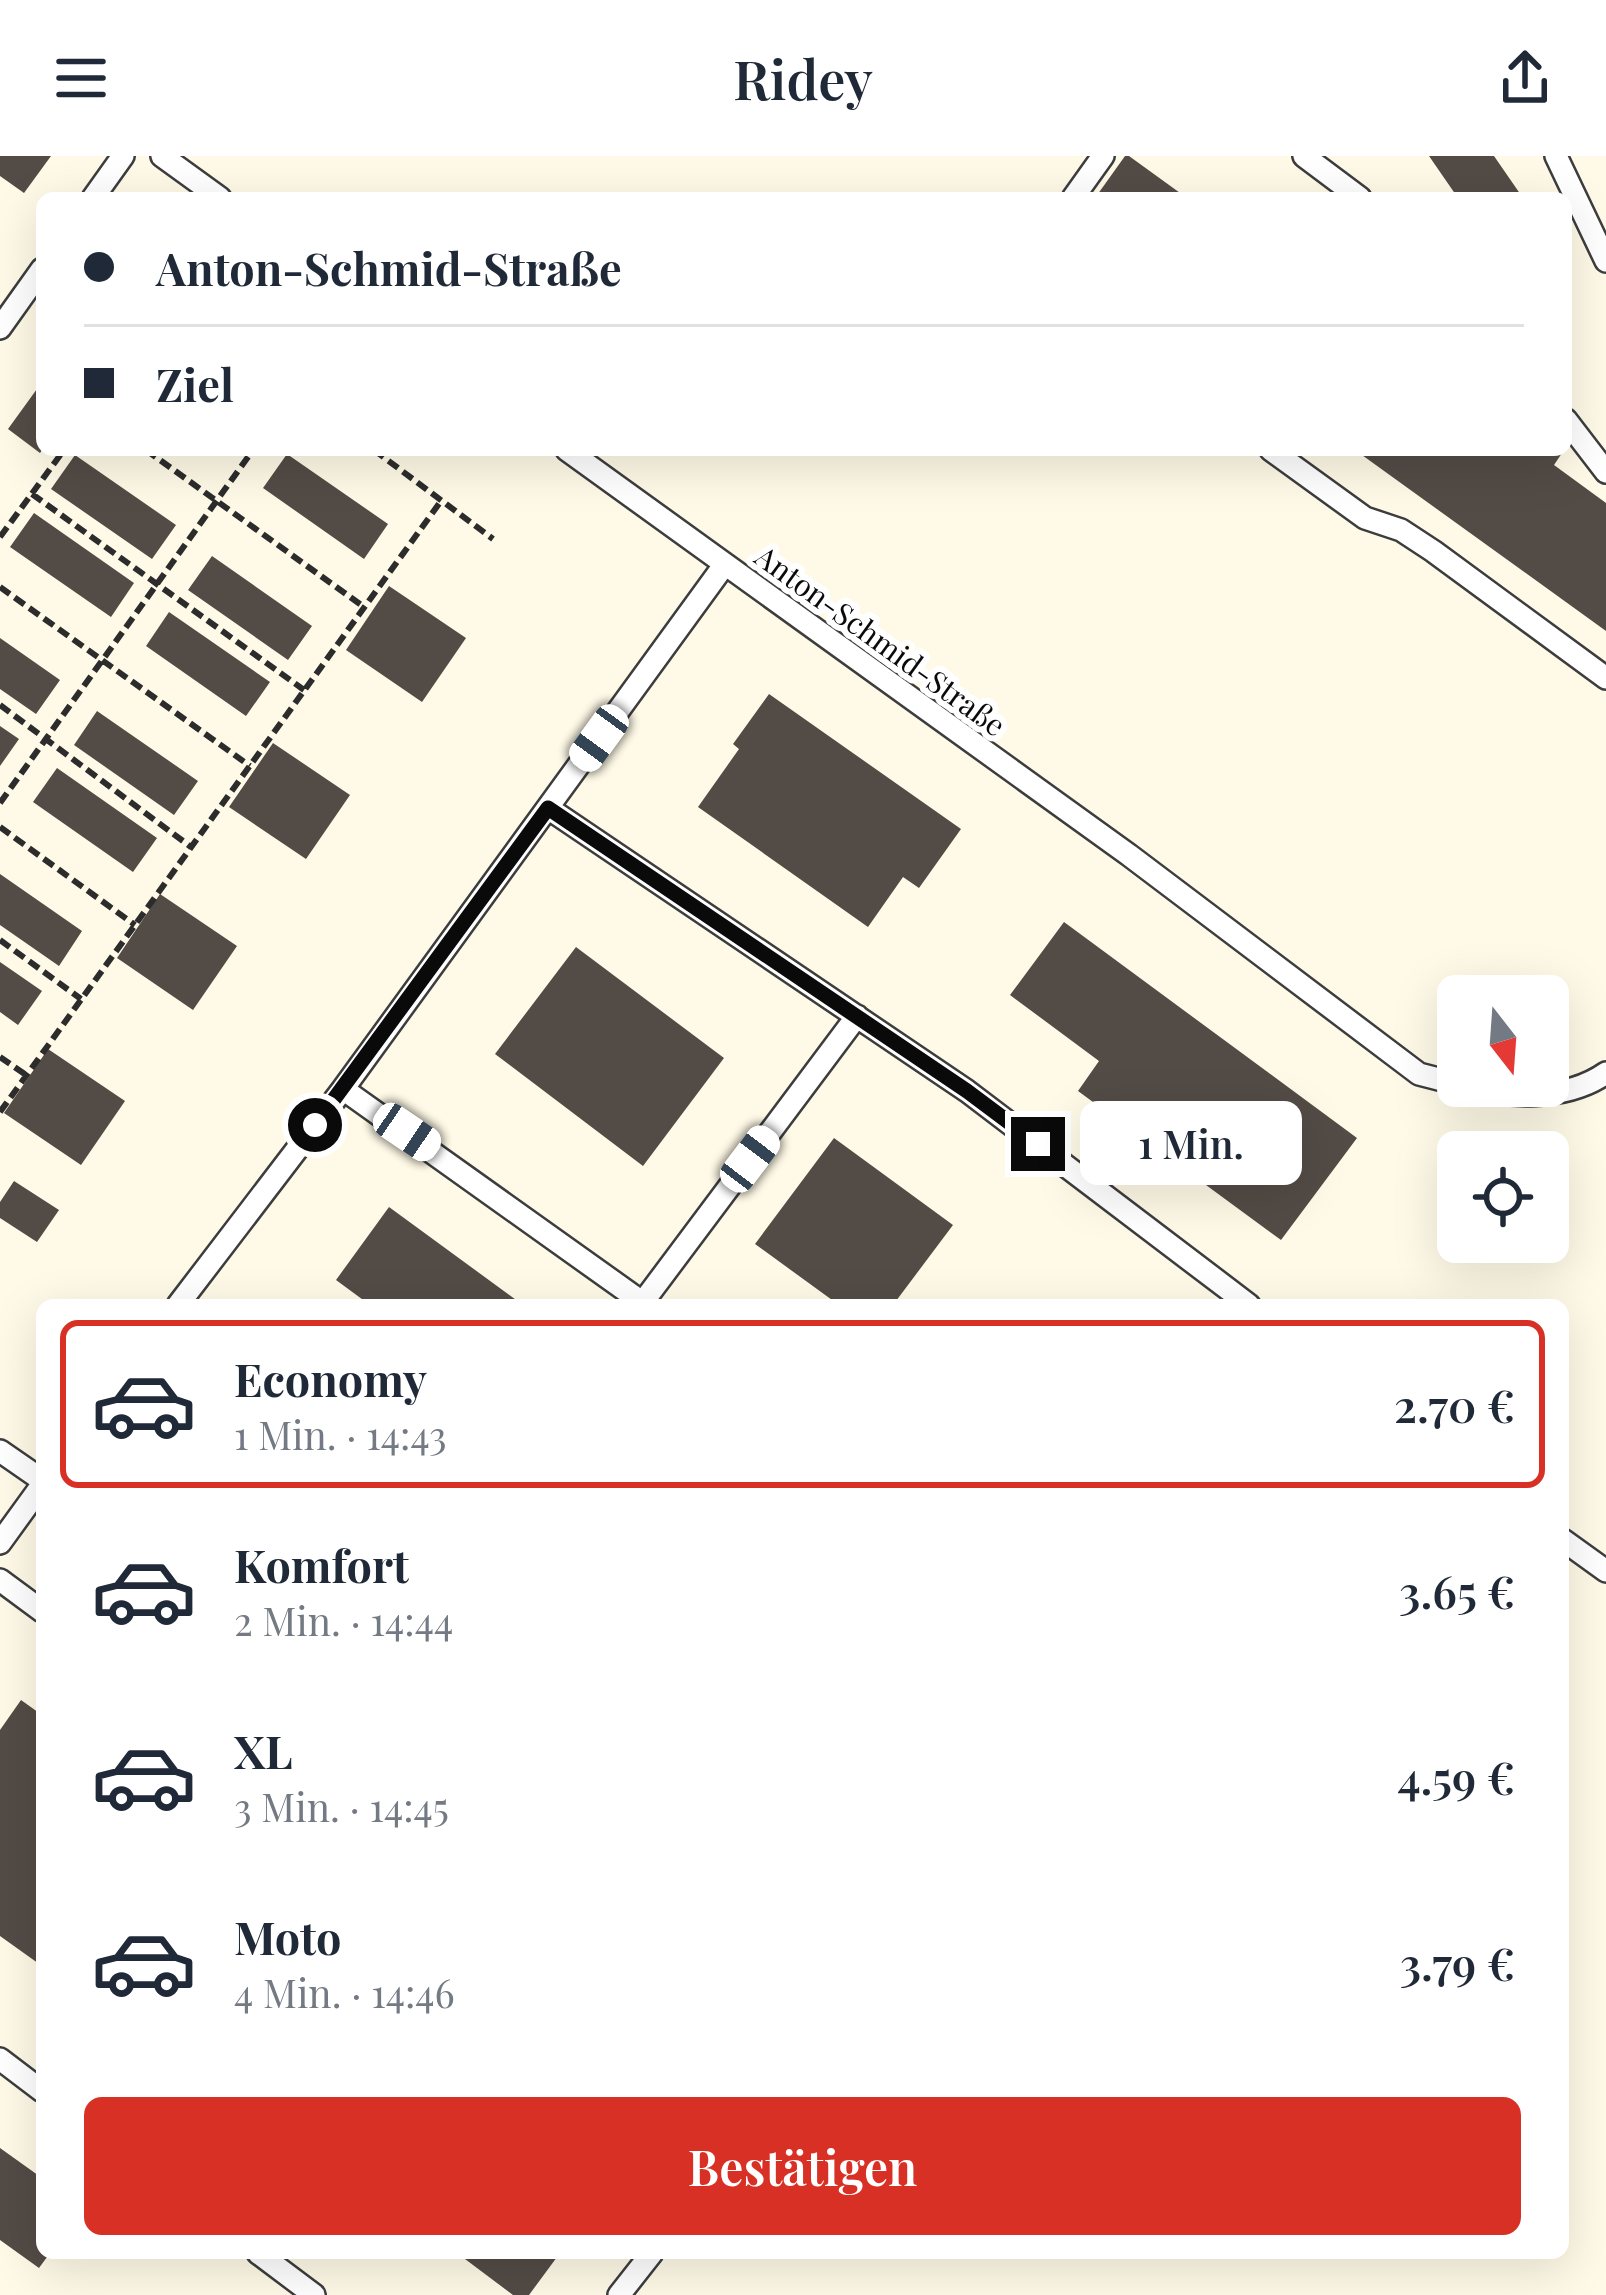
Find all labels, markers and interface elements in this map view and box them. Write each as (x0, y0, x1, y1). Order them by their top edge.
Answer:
text: Ridey (733, 42, 873, 114)
icon: menu (48, 45, 114, 111)
icon: share (1492, 45, 1558, 111)
text: Anton-Schmid-Straße (156, 237, 622, 297)
text: Ziel (156, 353, 234, 413)
street label: Anton-Schmid-Straße (747, 535, 1014, 744)
car (563, 698, 635, 778)
north arrow (1437, 975, 1569, 1107)
map controls (1437, 975, 1569, 1263)
car (367, 1097, 447, 1167)
route start (288, 1098, 342, 1152)
callout: 1 Min. (1080, 1102, 1302, 1186)
route end (1011, 1117, 1065, 1171)
text: 1 Min. (1138, 1117, 1244, 1169)
car (714, 1119, 786, 1199)
button: locate (1437, 1131, 1569, 1263)
text: Economy (234, 1348, 427, 1408)
icon: car (90, 1350, 198, 1458)
text: 2.70 € (1394, 1374, 1515, 1434)
text: 1 Min. · 14:43 (234, 1408, 447, 1460)
text: Komfort (234, 1534, 409, 1594)
icon: car (90, 1536, 198, 1644)
text: 3.65 € (1399, 1560, 1515, 1620)
text: 2 Min. · 14:44 (234, 1594, 453, 1646)
text: XL (234, 1720, 293, 1780)
icon: car (90, 1722, 198, 1830)
text: 4.59 € (1397, 1746, 1515, 1806)
text: 3 Min. · 14:45 (234, 1780, 449, 1832)
text: Moto (234, 1906, 341, 1966)
icon: car (90, 1908, 198, 2016)
text: 3.79 € (1400, 1932, 1515, 1992)
text: 4 Min. · 14:46 (234, 1966, 455, 2018)
button: Bestätigen (84, 2097, 1521, 2235)

